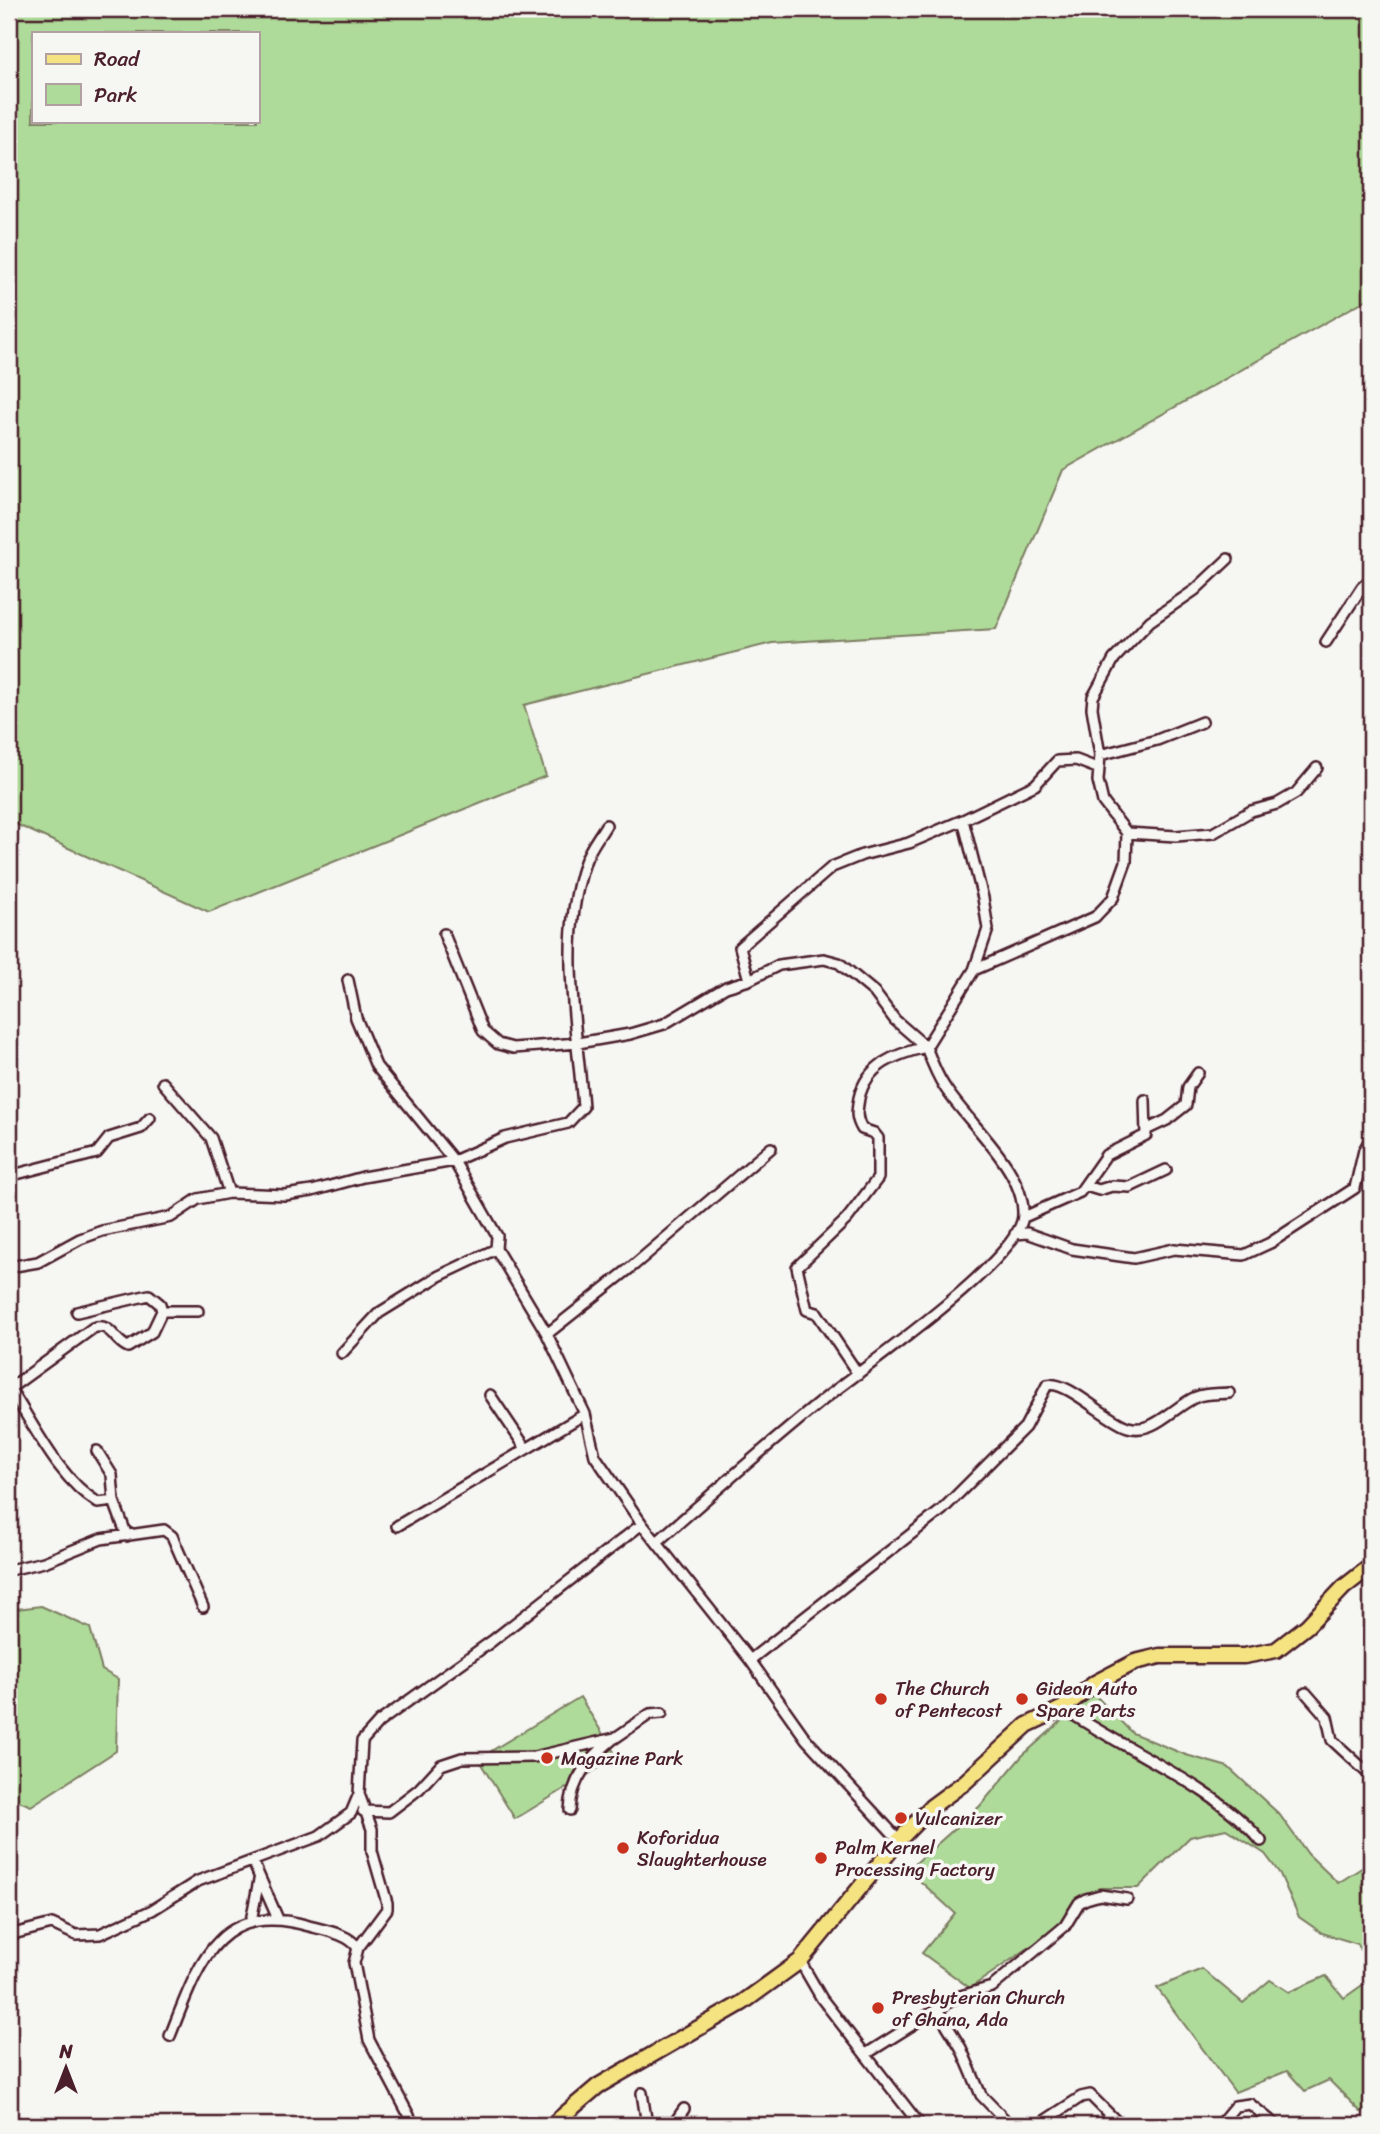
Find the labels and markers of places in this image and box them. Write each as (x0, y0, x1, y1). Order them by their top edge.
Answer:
place label: The Church of Pentecost (895, 1672, 1003, 1727)
place label: Gideon Auto Spare Parts (1036, 1672, 1138, 1727)
marker: The Church of Pentecost (873, 1691, 889, 1707)
marker: Gideon Auto Spare Parts (1014, 1691, 1030, 1707)
place label: Magazine Park (561, 1742, 683, 1775)
marker: Magazine Park (539, 1750, 555, 1766)
place label: Vulcanizer (915, 1802, 1003, 1835)
marker: Vulcanizer (893, 1810, 909, 1826)
place label: Koforidua Slaughterhouse (637, 1821, 767, 1876)
place label: Palm Kernel Processing Factory (835, 1831, 995, 1886)
marker: Koforidua Slaughterhouse (615, 1840, 631, 1856)
marker: Palm Kernel Processing Factory (813, 1850, 829, 1866)
place label: Presbyterian Church of Ghana, Ada (892, 1981, 1065, 2036)
marker: Presbyterian Church of Ghana, Ada (870, 2000, 886, 2016)

